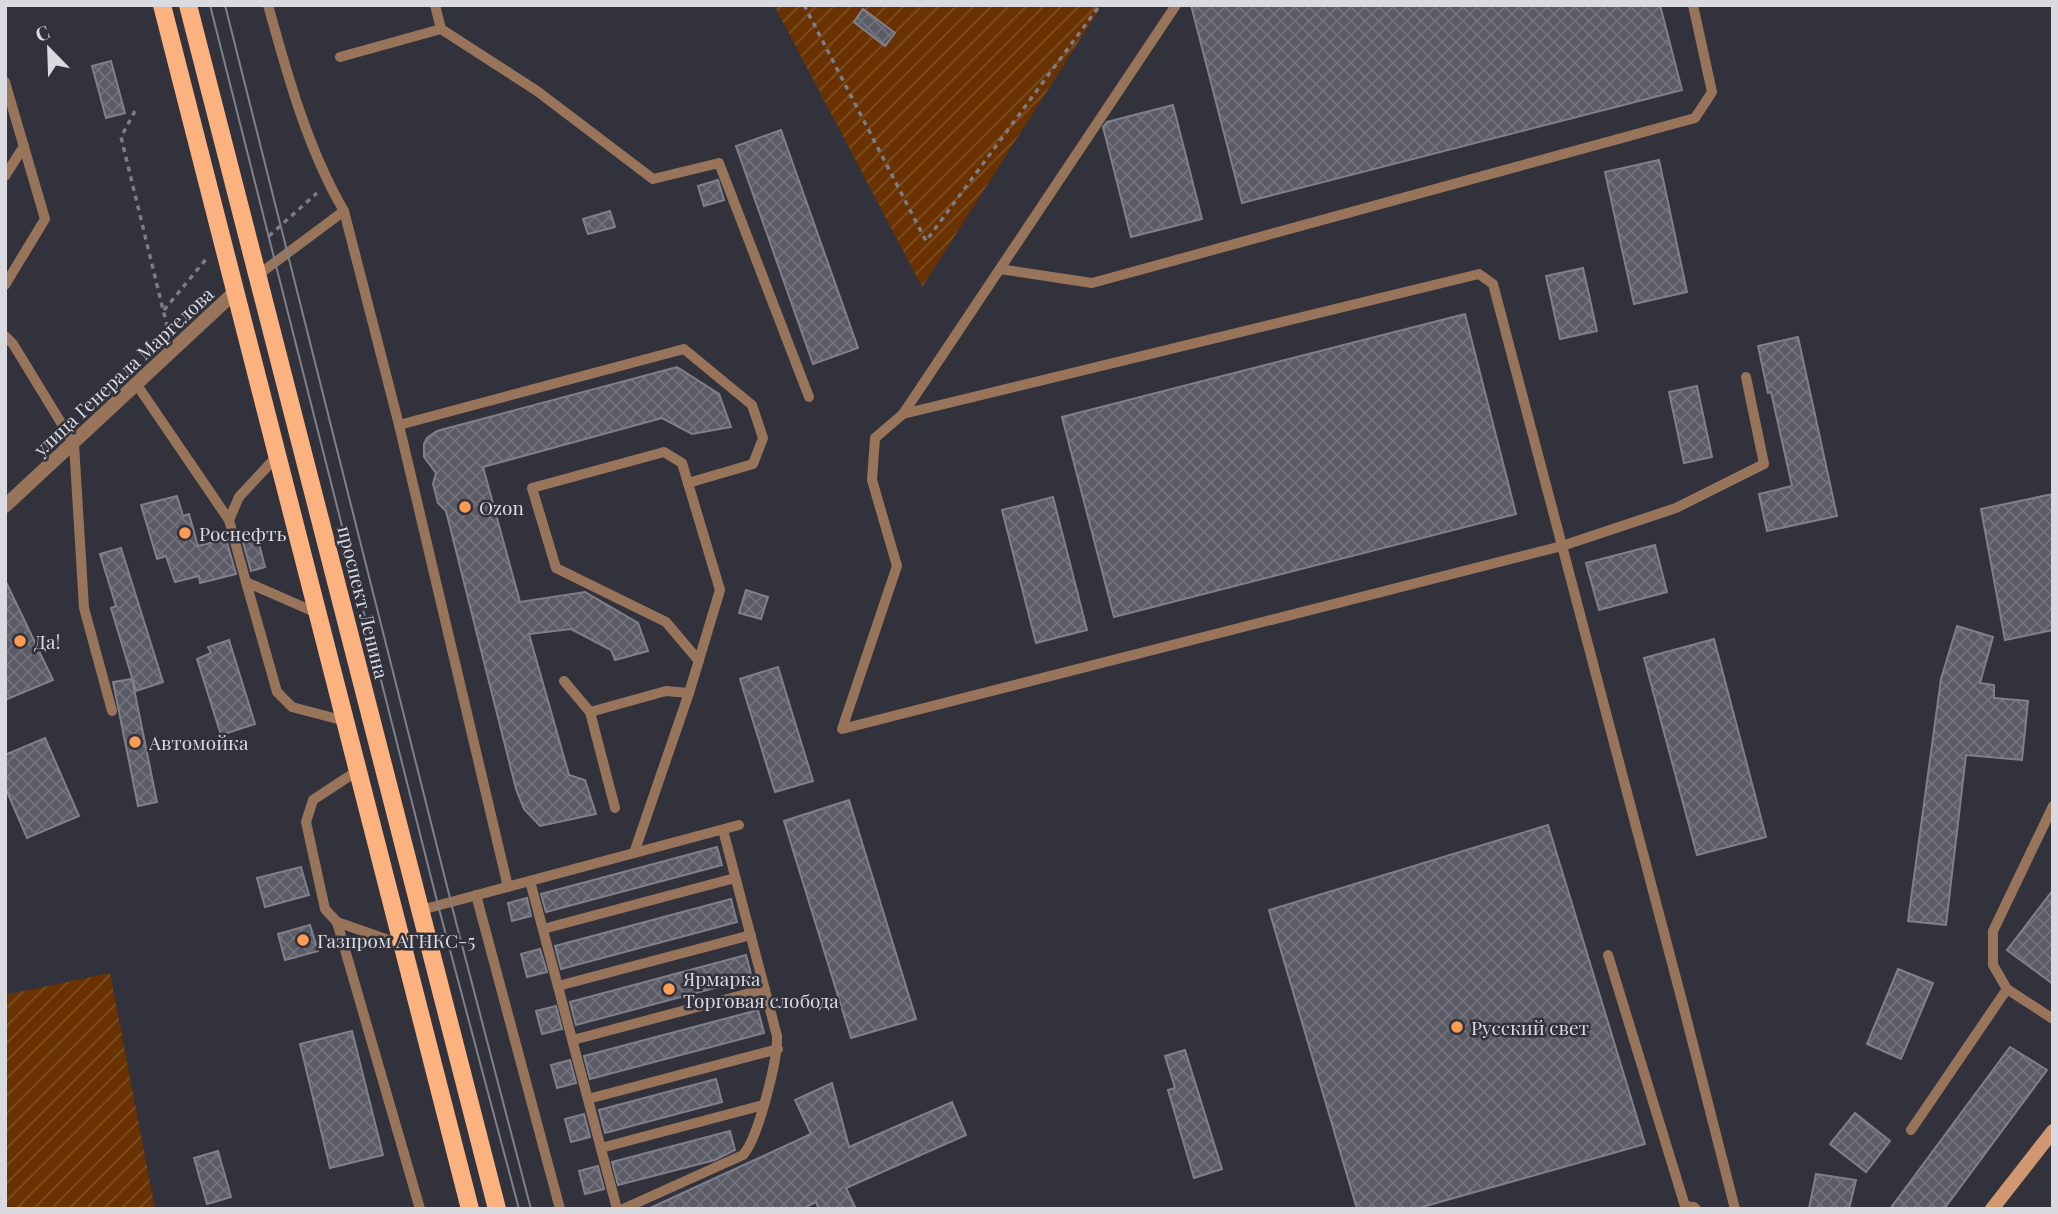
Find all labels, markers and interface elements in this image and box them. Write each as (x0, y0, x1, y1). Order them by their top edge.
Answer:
north arrow (14, 14, 84, 84)
text: С (31, 18, 53, 47)
street label: улица Генерала Маргелова (27, 280, 219, 462)
place label: Ozon (479, 494, 525, 520)
marker: Ozon (457, 499, 473, 515)
place label: Роснефть (199, 520, 286, 546)
street label: проспект Ленина (332, 523, 396, 682)
marker: Роснефть (177, 525, 193, 541)
place label: Да! (34, 628, 60, 654)
marker: Да! (12, 633, 28, 649)
place label: Автомойка (148, 729, 249, 755)
marker: Автомойка (127, 734, 143, 750)
place label: Газпром АГНКС-5 (317, 927, 476, 953)
marker: Газпром АГНКС-5 (295, 932, 311, 948)
place label: Ярмарка Торговая слобода (682, 965, 839, 1013)
marker: Ярмарка Торговая слобода (661, 981, 677, 997)
place label: Русский свет (1471, 1014, 1589, 1040)
marker: Русский свет (1449, 1019, 1465, 1035)

